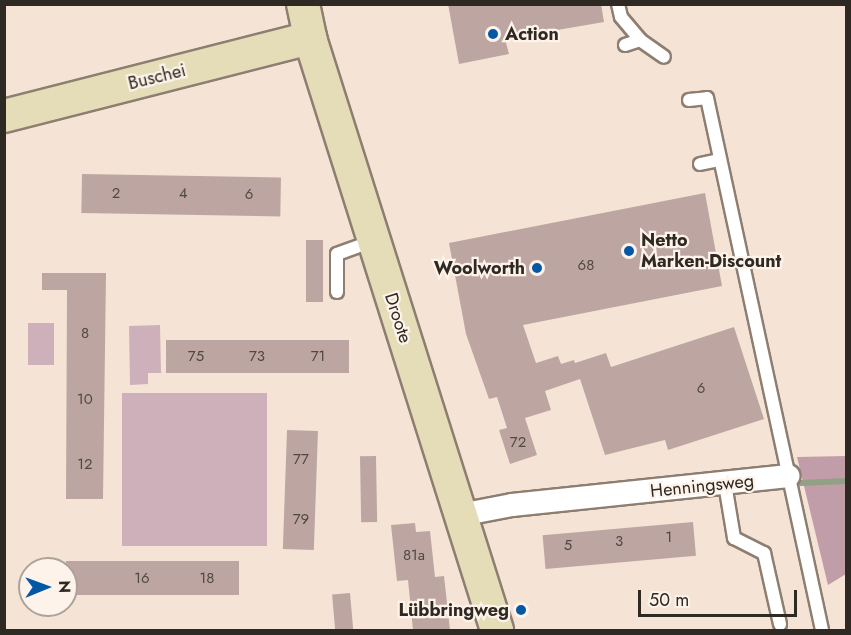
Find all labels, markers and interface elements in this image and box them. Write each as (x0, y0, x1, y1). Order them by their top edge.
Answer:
place label: Action (505, 23, 559, 45)
marker: Action (486, 27, 500, 41)
street label: Buschei (126, 59, 188, 95)
house number: 2 (112, 185, 120, 203)
house number: 4 (179, 185, 187, 203)
house number: 6 (245, 186, 253, 204)
place label: Netto Marken-Discount (641, 230, 781, 272)
marker: Netto Marken-Discount (622, 244, 636, 258)
place label: Woolworth (434, 257, 525, 279)
house number: 68 (578, 257, 594, 275)
marker: Woolworth (530, 261, 544, 275)
street label: Droote (380, 290, 416, 346)
house number: 8 (81, 325, 89, 343)
house number: 75 (188, 348, 204, 366)
house number: 73 (249, 348, 265, 366)
house number: 71 (311, 348, 325, 366)
house number: 6 (697, 380, 705, 398)
house number: 10 (77, 391, 93, 409)
house number: 72 (510, 434, 526, 452)
house number: 77 (293, 451, 309, 469)
house number: 12 (77, 456, 93, 474)
street label: Henningsweg (649, 470, 755, 502)
house number: 79 (293, 511, 309, 529)
house number: 1 (666, 529, 672, 547)
house number: 3 (615, 533, 623, 551)
house number: 5 (564, 537, 572, 555)
house number: 81a (403, 547, 425, 565)
north arrow (18, 557, 78, 617)
house number: 16 (134, 570, 150, 588)
house number: 18 (200, 570, 214, 588)
scale bar (641, 578, 800, 616)
text: N (53, 580, 76, 593)
text: 50 m (649, 587, 689, 613)
place label: Lübbringweg (399, 599, 509, 621)
marker: Lübbringweg (514, 603, 528, 617)

